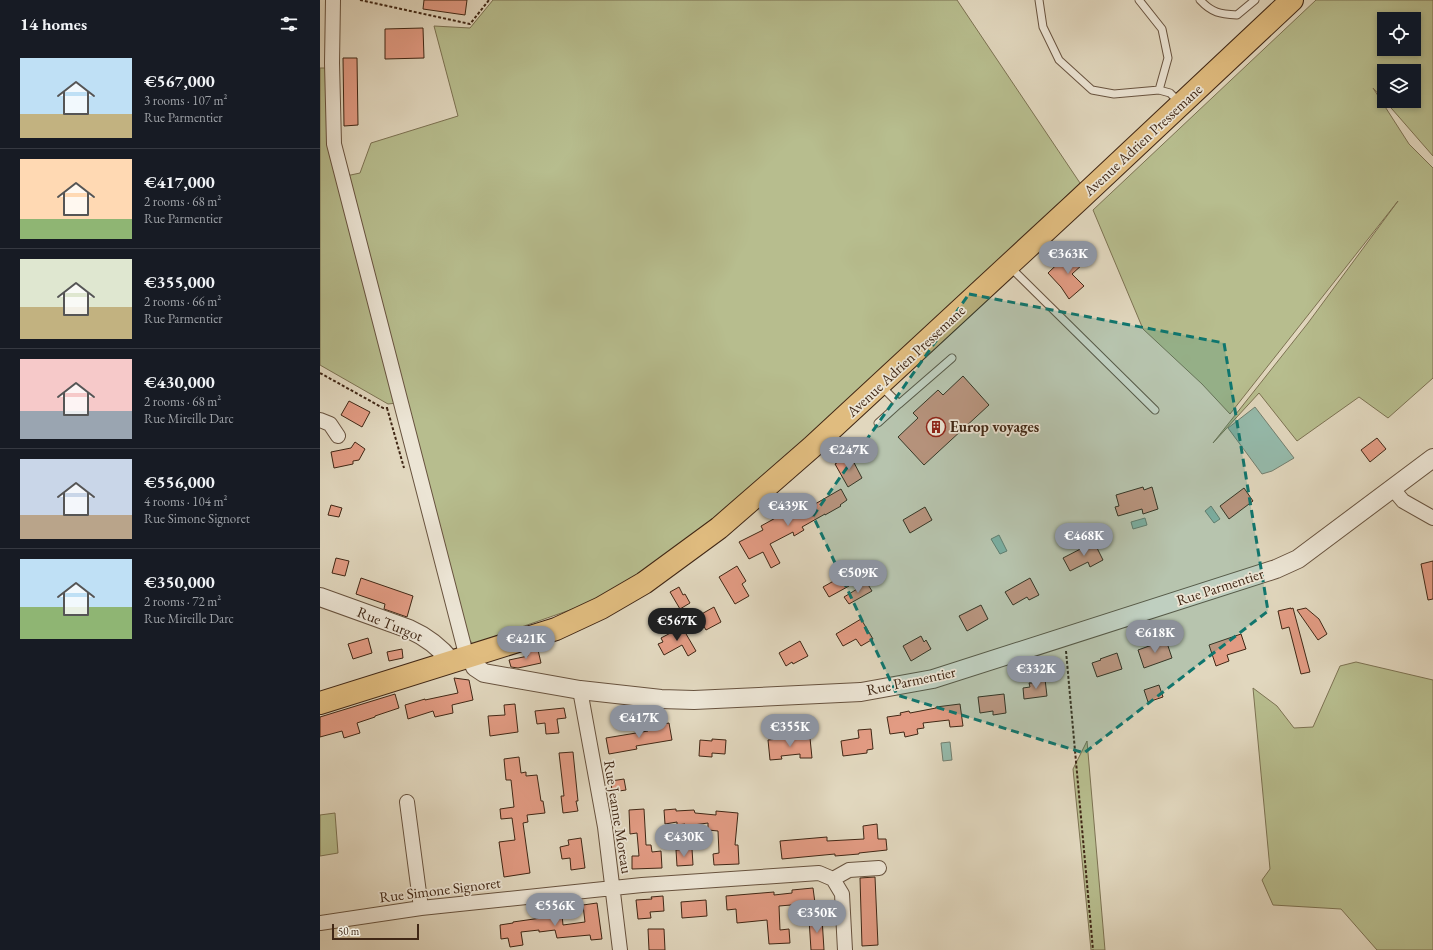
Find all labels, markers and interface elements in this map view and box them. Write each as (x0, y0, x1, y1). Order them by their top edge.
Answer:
map controls (1377, 12, 1421, 108)
button: locate (1377, 12, 1421, 56)
text: 14 homes (20, 13, 87, 35)
icon: filters (278, 13, 300, 35)
button: layers (1377, 64, 1421, 108)
text: €567,000 (144, 70, 215, 92)
icon: home (52, 74, 100, 122)
street label: Avenue Adrien Pressemane (1079, 80, 1206, 200)
text: 3 rooms · 107 m² (144, 92, 228, 109)
text: Rue Parmentier (144, 109, 223, 126)
text: €417,000 (144, 171, 215, 193)
icon: home (52, 175, 100, 223)
text: 2 rooms · 68 m² (144, 193, 221, 210)
text: Rue Parmentier (144, 210, 223, 227)
pin: €363K (1040, 241, 1096, 275)
text: €363K (1048, 245, 1088, 262)
text: €355,000 (144, 271, 215, 293)
icon: home (52, 275, 100, 323)
text: 2 rooms · 66 m² (144, 293, 221, 310)
street label: Avenue Adrien Pressemane (842, 301, 969, 421)
text: Rue Parmentier (144, 310, 223, 327)
text: €430,000 (144, 371, 215, 393)
icon: home (52, 375, 100, 423)
text: 2 rooms · 68 m² (144, 393, 221, 410)
text: Rue Mireille Darc (144, 410, 234, 427)
building icon: Europ voyages (925, 416, 947, 438)
place label: Europ voyages (950, 417, 1039, 436)
pin: €247K (821, 437, 877, 471)
text: €247K (829, 441, 869, 458)
text: €556,000 (144, 471, 215, 493)
icon: home (52, 475, 100, 523)
text: 4 rooms · 104 m² (144, 493, 228, 510)
pin: €439K (760, 493, 816, 527)
text: €439K (768, 497, 808, 514)
text: Rue Simone Signoret (144, 510, 250, 527)
pin: €468K (1056, 523, 1112, 557)
text: €468K (1064, 527, 1104, 544)
pin: €509K (830, 560, 886, 594)
street label: Rue Parmentier (1174, 563, 1266, 610)
text: €509K (838, 564, 878, 581)
text: €350,000 (144, 571, 215, 593)
icon: home (52, 575, 100, 623)
text: 2 rooms · 72 m² (144, 593, 221, 610)
street label: Rue Turgot (355, 602, 426, 645)
pin: €567K (649, 608, 705, 642)
text: Rue Mireille Darc (144, 610, 234, 627)
text: €567K (657, 612, 697, 629)
pin: €618K (1127, 620, 1183, 654)
text: €618K (1135, 624, 1175, 641)
pin: €421K (498, 626, 554, 660)
text: €421K (506, 630, 546, 647)
pin: €332K (1008, 656, 1064, 690)
text: €332K (1016, 660, 1056, 677)
street label: Rue Parmentier (865, 662, 957, 699)
pin: €417K (611, 705, 667, 739)
text: €417K (619, 709, 659, 726)
pin: €355K (762, 714, 818, 748)
text: €355K (770, 718, 810, 735)
street label: Rue Jeanne Moreau (600, 759, 637, 875)
pin: €430K (656, 824, 712, 858)
text: €430K (664, 828, 704, 845)
street label: Rue Simone Signoret (378, 873, 502, 906)
pin: €556K (527, 893, 583, 927)
text: €556K (535, 897, 575, 914)
pin: €350K (789, 900, 845, 934)
text: €350K (797, 904, 837, 921)
scale bar (332, 922, 419, 941)
text: 50 m (338, 924, 359, 938)

